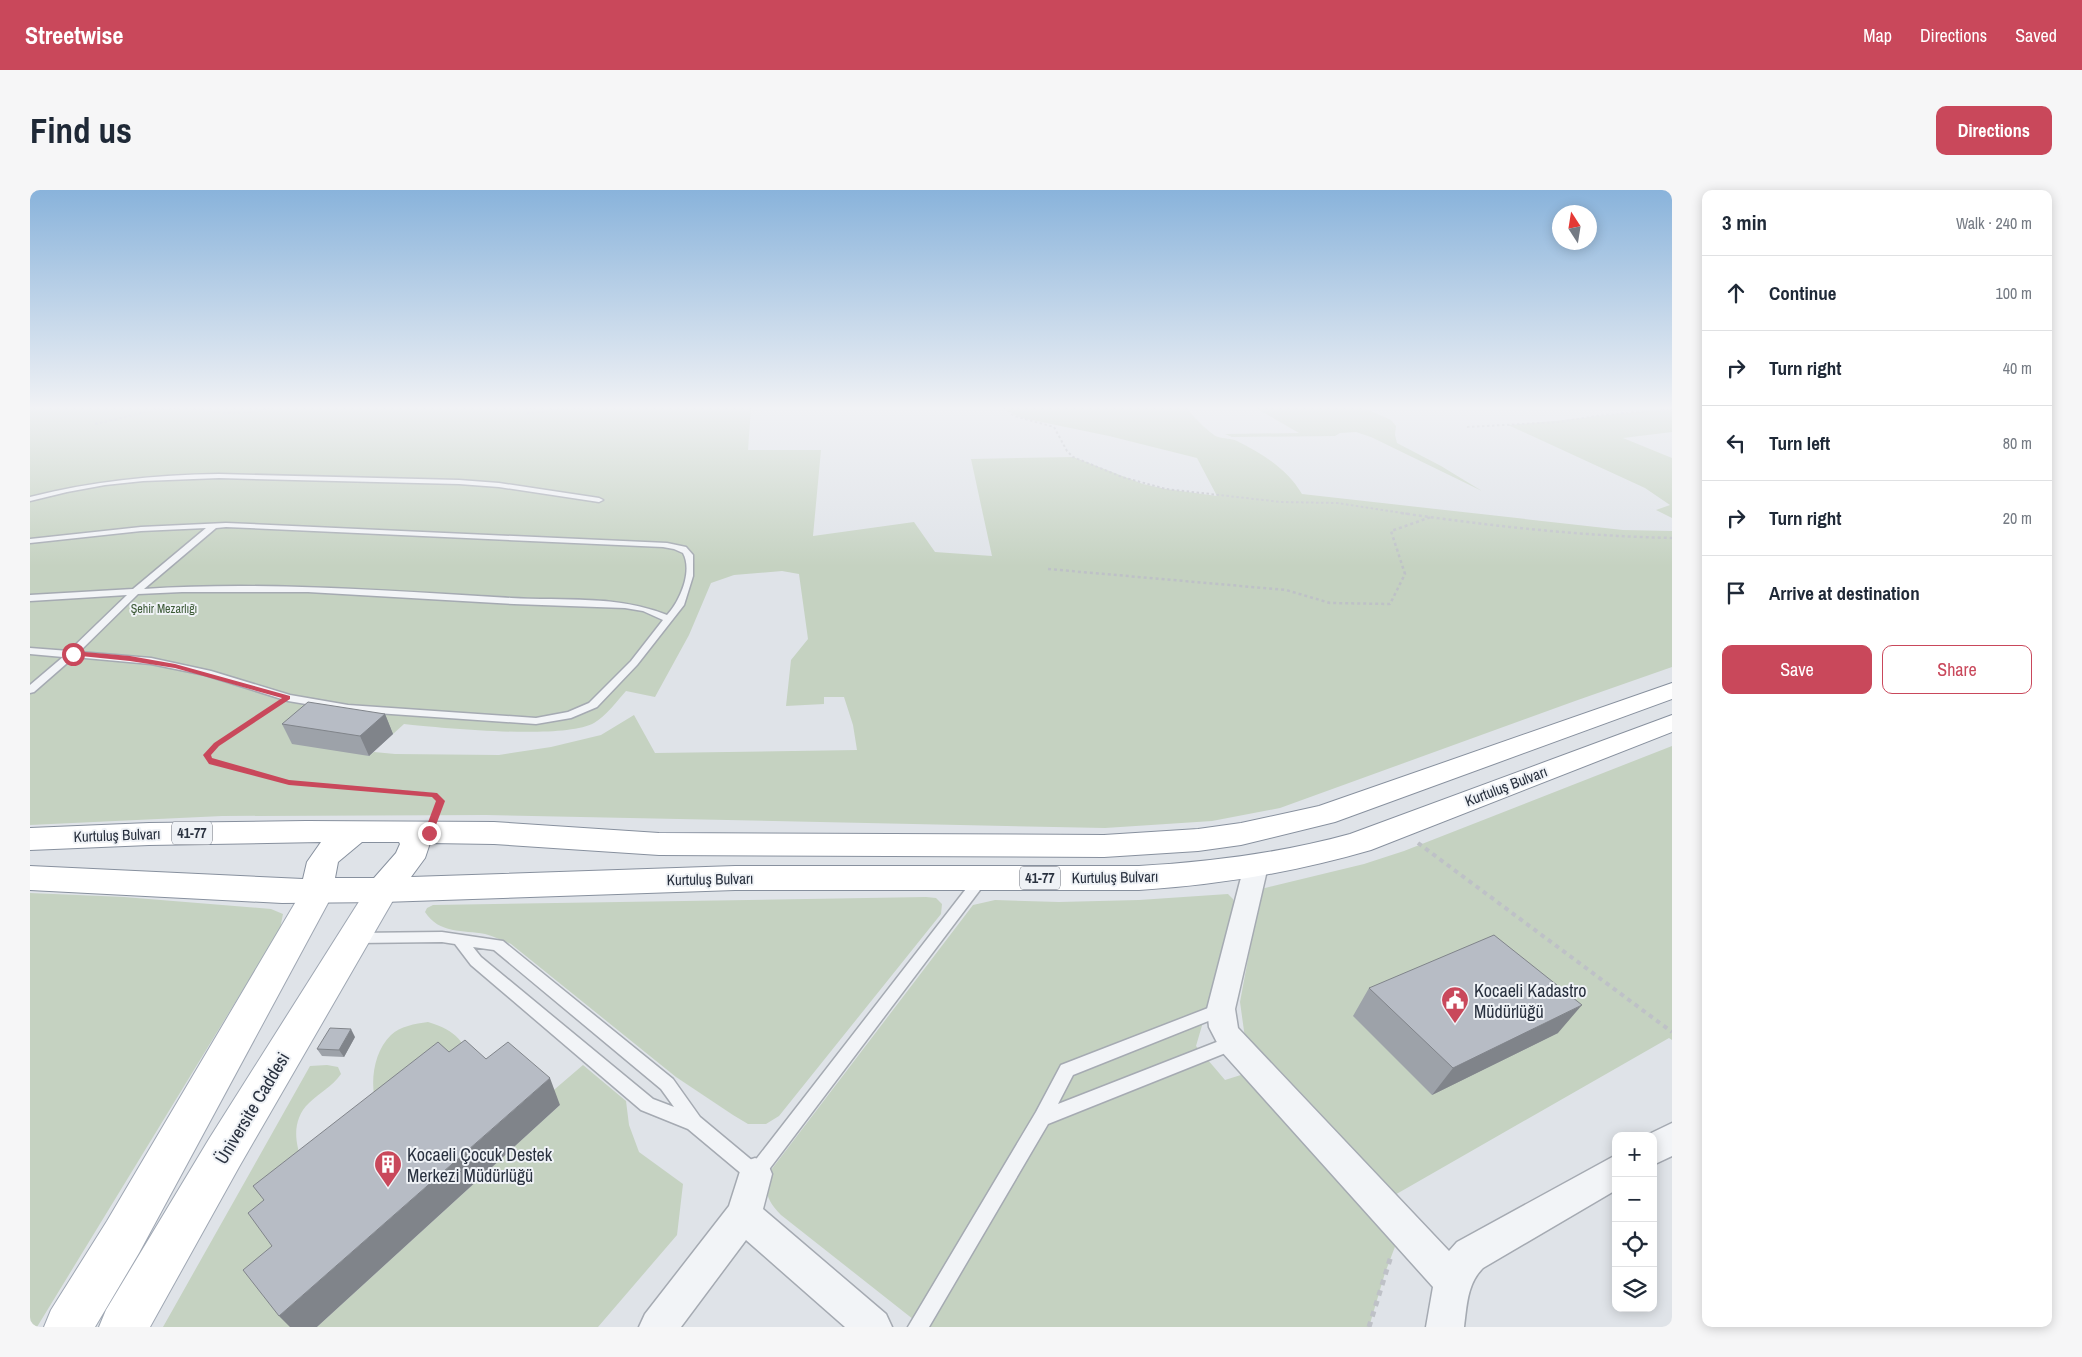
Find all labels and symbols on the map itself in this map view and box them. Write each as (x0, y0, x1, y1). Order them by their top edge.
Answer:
north arrow (1552, 205, 1597, 250)
park label: Şehir Mezarlığı (131, 601, 197, 617)
route start (62, 643, 85, 666)
street label: Kurtuluş Bulvarı (1462, 761, 1550, 811)
road number: 41-77 (172, 822, 212, 844)
route end (418, 822, 441, 845)
street label: Kurtuluş Bulvarı (73, 823, 161, 847)
road number: 41-77 (1020, 866, 1060, 890)
street label: Kurtuluş Bulvarı (1071, 866, 1159, 888)
street label: Kurtuluş Bulvarı (666, 868, 754, 890)
place label: Kocaeli Kadastro Müdürlüğü (1474, 978, 1586, 1024)
public building icon: Kocaeli Kadastro Müdürlüğü (1440, 985, 1470, 1024)
street label: Üniversite Caddesi (209, 1047, 295, 1169)
place label: Kocaeli Çocuk Destek Merkezi Müdürlüğü (407, 1142, 553, 1188)
building icon: Kocaeli Çocuk Destek Merkezi Müdürlüğü (373, 1149, 403, 1188)

